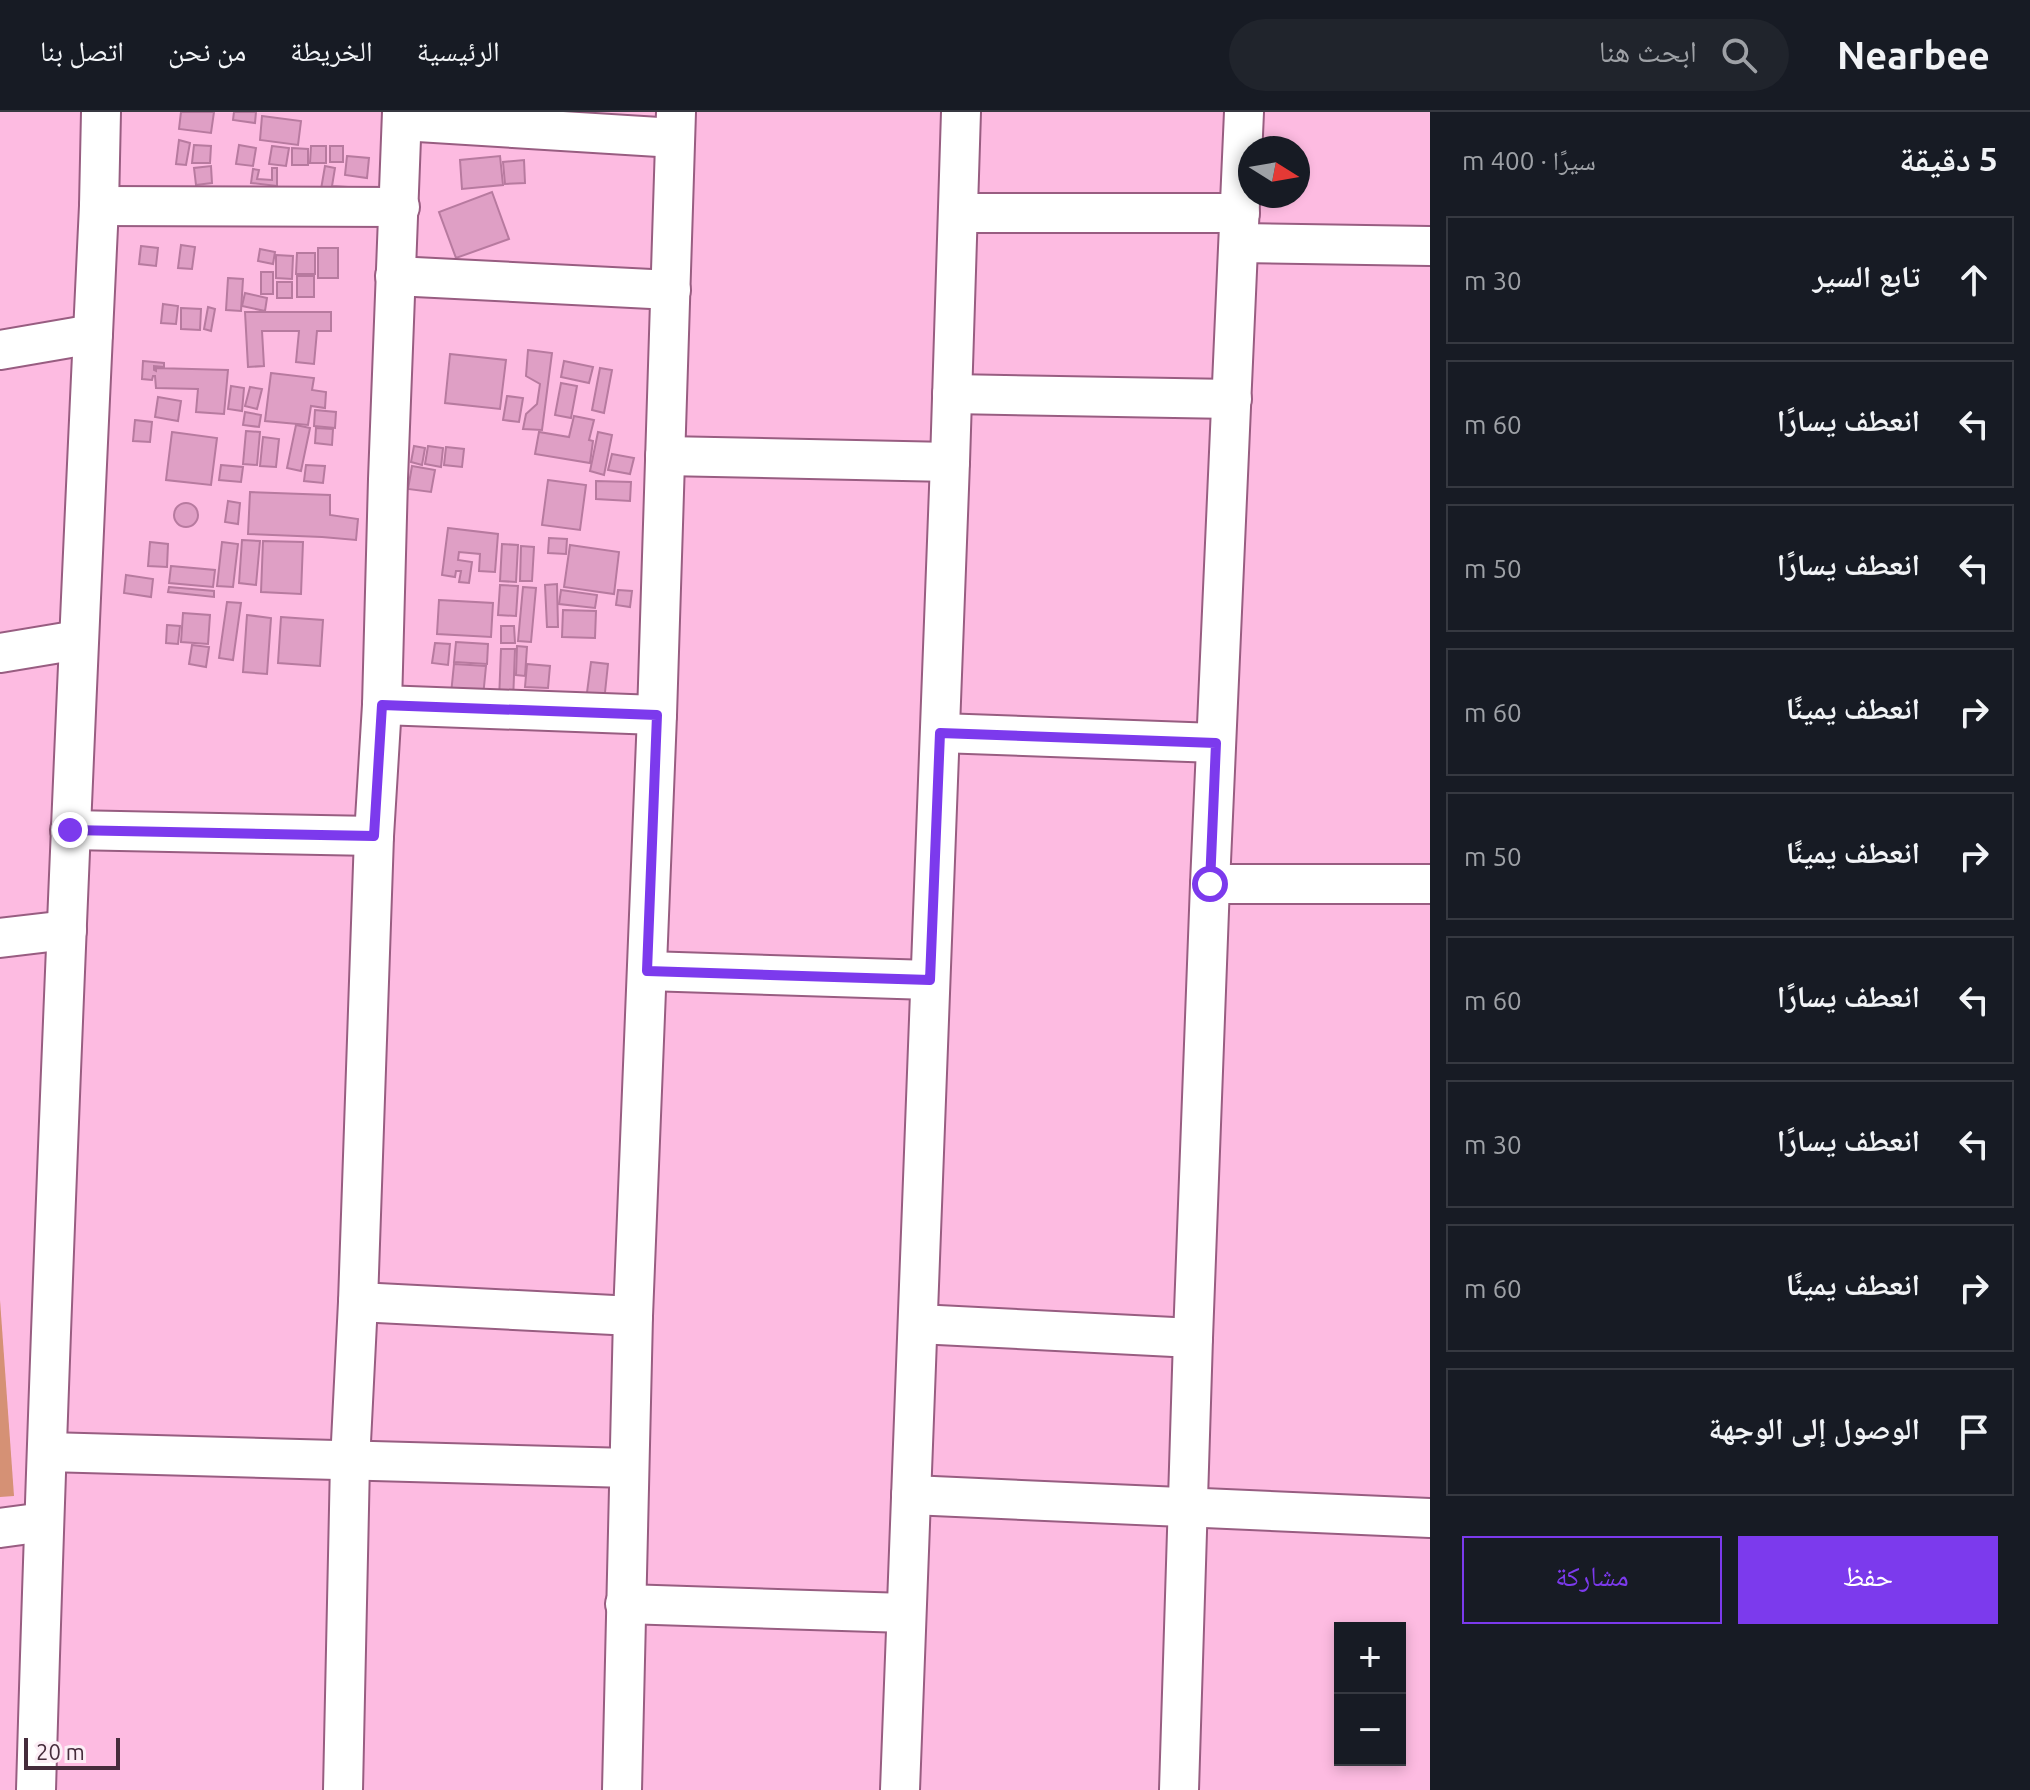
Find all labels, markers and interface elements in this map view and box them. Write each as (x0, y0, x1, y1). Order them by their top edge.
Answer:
search box (1229, 19, 1789, 91)
icon: search (1717, 33, 1761, 77)
text: ابحث هنا (1599, 34, 1697, 68)
text: Nearbee (1837, 34, 1990, 76)
text: اتصل بنا (40, 35, 124, 66)
text: من نحن (168, 35, 246, 66)
text: الخريطة (290, 35, 373, 66)
text: الرئيسية (417, 35, 500, 66)
north arrow (1238, 136, 1310, 208)
text: 5 دقيقة (1899, 139, 1998, 177)
text: سيرًا · 400 m (1462, 146, 1596, 175)
icon: ahead (1952, 258, 1996, 302)
text: تابع السير (1813, 259, 1920, 293)
text: 30 m (1464, 266, 1522, 295)
icon: left (1952, 402, 1996, 446)
text: انعطف يسارًا (1777, 403, 1920, 437)
text: 60 m (1464, 410, 1522, 439)
icon: left (1952, 546, 1996, 590)
text: انعطف يسارًا (1777, 547, 1920, 581)
text: 50 m (1464, 554, 1522, 583)
icon: right (1952, 690, 1996, 734)
text: انعطف يمينًا (1786, 691, 1920, 725)
text: 60 m (1464, 698, 1522, 727)
route end (52, 812, 88, 848)
icon: right (1952, 834, 1996, 878)
text: انعطف يمينًا (1786, 835, 1920, 869)
text: 50 m (1464, 842, 1522, 871)
route start (1192, 866, 1228, 902)
icon: left (1952, 978, 1996, 1022)
text: انعطف يسارًا (1777, 979, 1920, 1013)
text: 60 m (1464, 986, 1522, 1015)
icon: left (1952, 1122, 1996, 1166)
text: انعطف يسارًا (1777, 1123, 1920, 1157)
text: 30 m (1464, 1130, 1522, 1159)
icon: right (1952, 1266, 1996, 1310)
text: انعطف يمينًا (1786, 1267, 1920, 1301)
text: 60 m (1464, 1274, 1522, 1303)
icon: arrive (1952, 1410, 1996, 1454)
text: الوصول إلى الوجهة (1709, 1411, 1920, 1445)
button: مشاركة (1462, 1536, 1722, 1624)
button: حفظ (1738, 1536, 1998, 1624)
map controls (1334, 1622, 1406, 1766)
button: + (1334, 1622, 1406, 1694)
button: − (1334, 1694, 1406, 1766)
scale bar (24, 1734, 120, 1770)
text: 20 m (36, 1739, 85, 1764)

